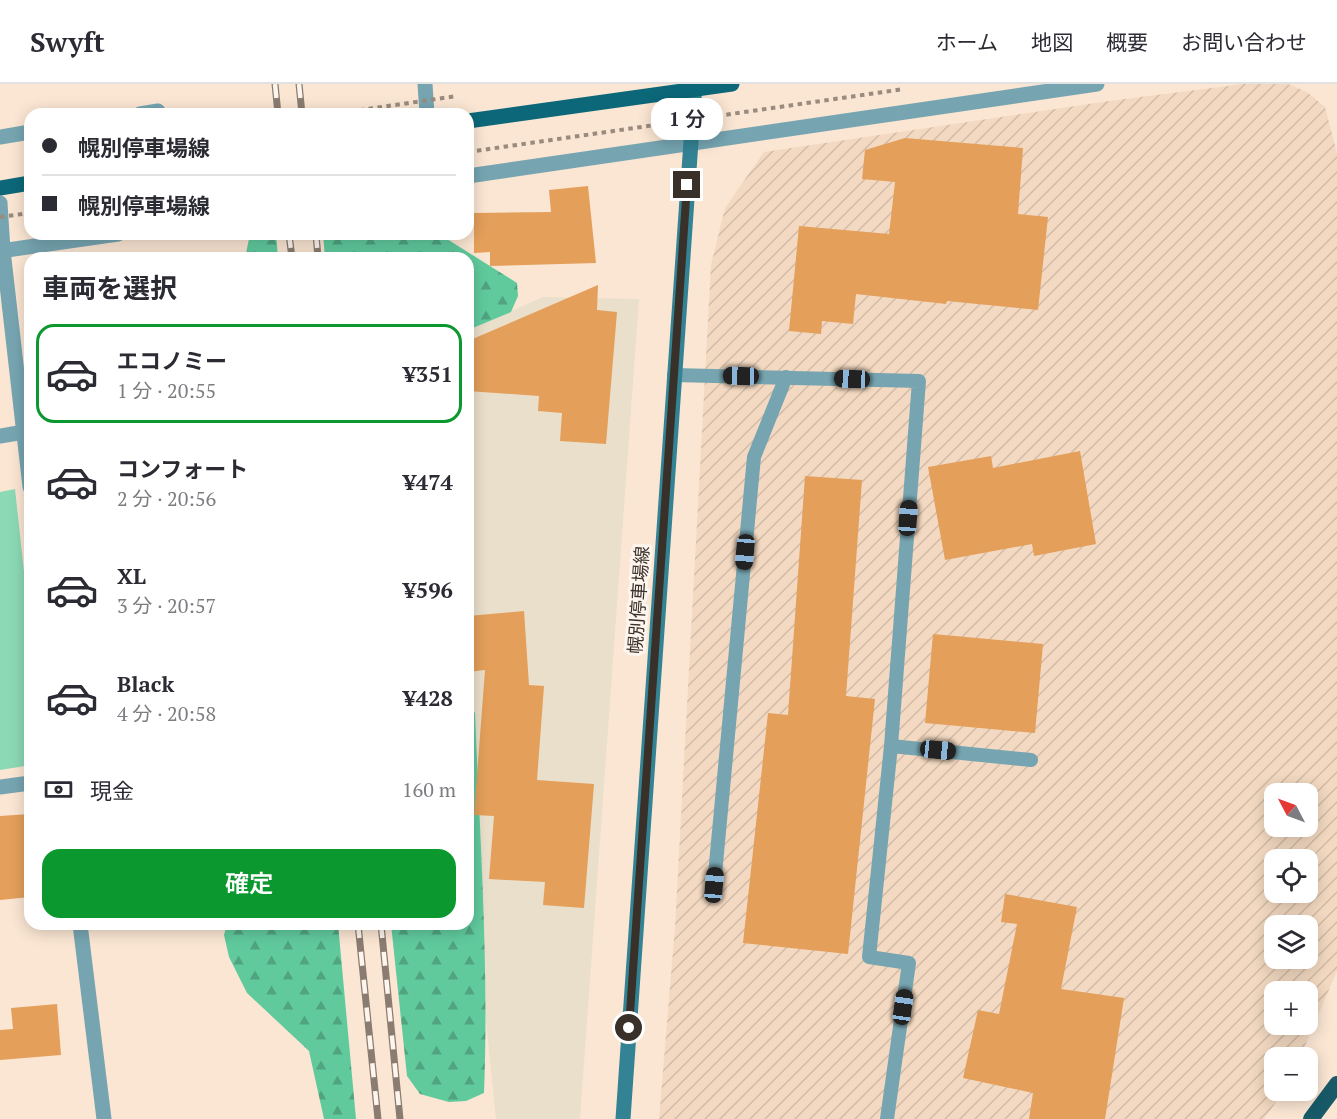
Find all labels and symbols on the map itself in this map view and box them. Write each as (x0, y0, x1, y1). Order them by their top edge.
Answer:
callout: 1 分 (651, 98, 723, 140)
route end (673, 171, 700, 198)
car (723, 367, 759, 385)
car (834, 369, 870, 389)
car (898, 499, 918, 537)
car (734, 533, 756, 571)
street label: 幌別停車場線 (622, 545, 654, 655)
car (919, 739, 957, 761)
north arrow (1264, 783, 1318, 837)
car (703, 866, 725, 904)
car (892, 988, 914, 1026)
route start (615, 1014, 642, 1041)

